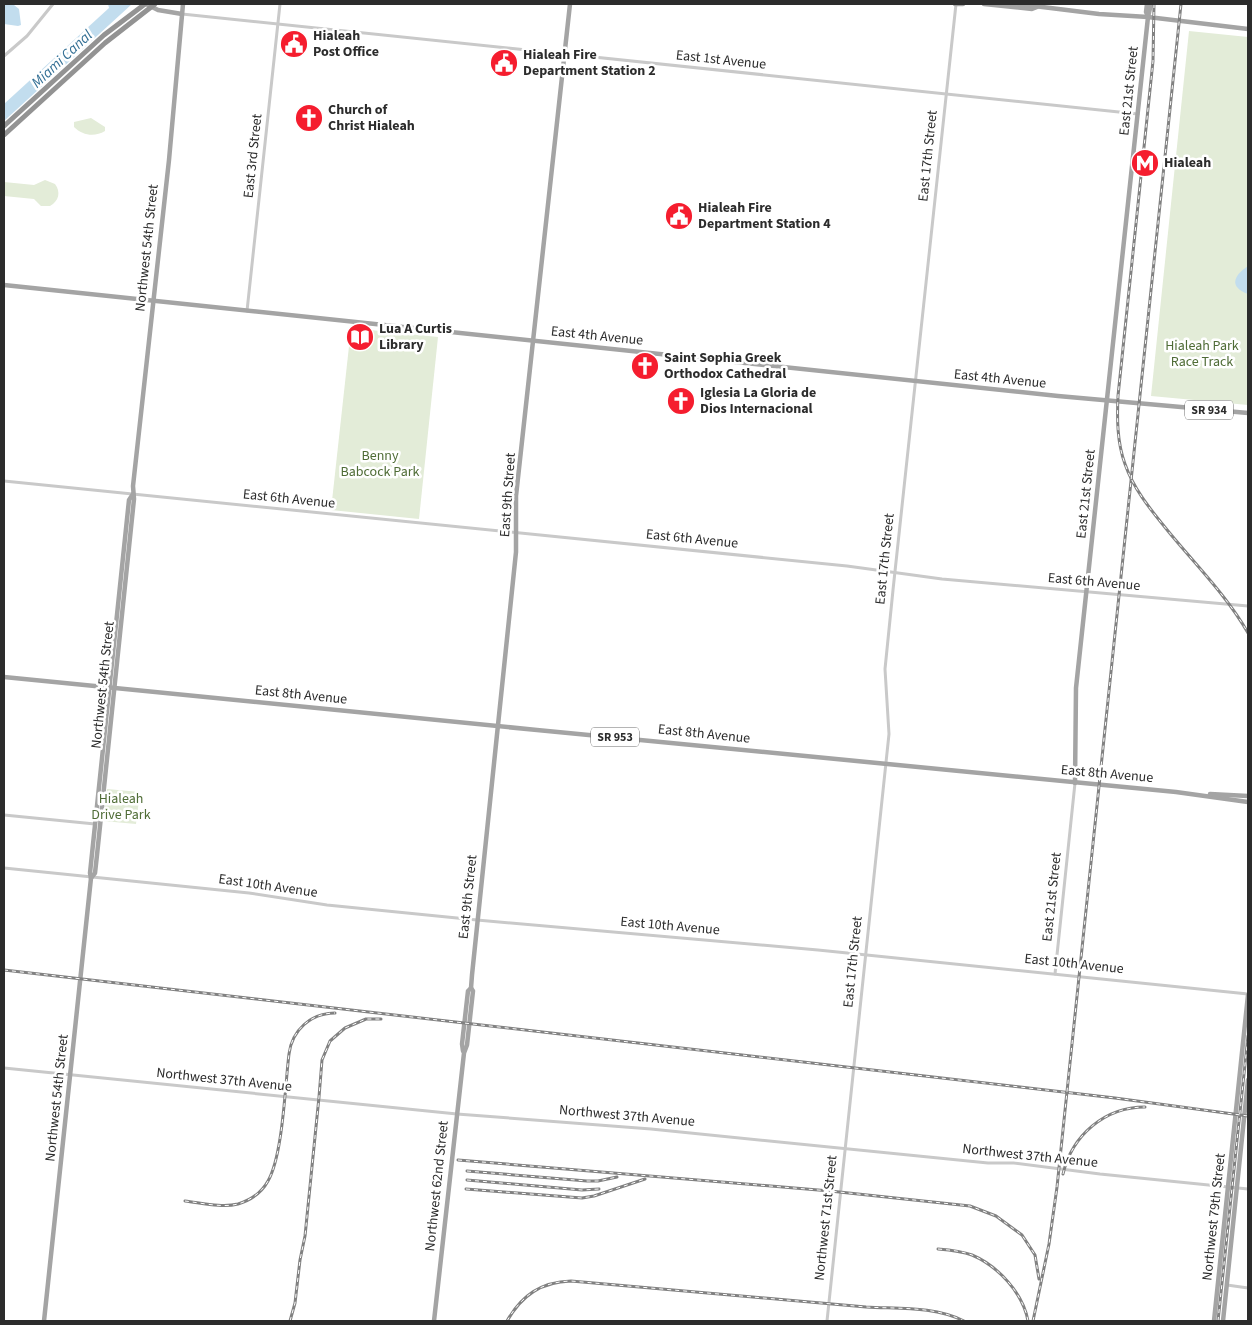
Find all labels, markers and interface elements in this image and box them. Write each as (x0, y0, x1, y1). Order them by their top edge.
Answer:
water label: Miami Canal (27, 25, 97, 93)
place label: Hialeah Post Office (313, 26, 379, 62)
public building icon: Hialeah Post Office (279, 29, 309, 59)
place label: Hialeah Fire Department Station 2 (523, 45, 656, 81)
street label: East 1st Avenue (675, 45, 767, 75)
street label: East 21st Street (1114, 45, 1144, 137)
public building icon: Hialeah Fire Department Station 2 (489, 48, 519, 78)
place label: Church of Christ Hialeah (328, 100, 415, 136)
church icon: Church of Christ Hialeah (294, 103, 324, 133)
street label: East 17th Street (913, 109, 943, 203)
street label: East 3rd Street (239, 112, 267, 199)
metro station icon: Hialeah (1130, 148, 1160, 178)
place label: Hialeah (1164, 153, 1211, 173)
street label: Northwest 54th Street (130, 183, 164, 313)
place label: Hialeah Fire Department Station 4 (698, 198, 831, 234)
public building icon: Hialeah Fire Department Station 4 (664, 201, 694, 231)
place label: Lua A Curtis Library (379, 319, 452, 355)
street label: East 4th Avenue (550, 321, 644, 351)
library icon: Lua A Curtis Library (345, 322, 375, 352)
park label: Hialeah Park Race Track (1165, 336, 1239, 372)
place label: Saint Sophia Greek Orthodox Cathedral (664, 348, 786, 384)
church icon: Saint Sophia Greek Orthodox Cathedral (630, 351, 660, 381)
street label: East 4th Avenue (953, 364, 1047, 394)
place label: Iglesia La Gloria de Dios Internacional (700, 383, 816, 419)
church icon: Iglesia La Gloria de Dios Internacional (666, 386, 696, 416)
road number: SR 934 (1185, 400, 1233, 420)
park label: Benny Babcock Park (341, 446, 420, 482)
street label: East 21st Street (1071, 448, 1101, 540)
street label: East 9th Street (495, 452, 521, 538)
street label: East 6th Avenue (242, 484, 336, 514)
street label: East 17th Street (870, 512, 900, 606)
street label: East 6th Avenue (645, 524, 739, 554)
street label: East 6th Avenue (1047, 568, 1141, 596)
street label: Northwest 54th Street (86, 620, 120, 750)
street label: East 8th Avenue (254, 680, 348, 710)
street label: East 8th Avenue (657, 719, 751, 749)
road number: SR 953 (591, 728, 639, 746)
street label: East 8th Avenue (1060, 760, 1154, 788)
park label: Hialeah Drive Park (91, 789, 151, 825)
street label: East 21st Street (1037, 851, 1067, 943)
street label: East 9th Street (454, 854, 482, 940)
street label: East 10th Avenue (217, 869, 319, 903)
street label: East 10th Avenue (619, 912, 721, 940)
street label: East 17th Street (838, 915, 868, 1009)
street label: East 10th Avenue (1023, 949, 1125, 979)
street label: Northwest 54th Street (40, 1033, 74, 1163)
street label: Northwest 37th Avenue (155, 1063, 293, 1097)
street label: Northwest 37th Avenue (558, 1100, 696, 1132)
street label: Northwest 62nd Street (420, 1119, 454, 1252)
street label: Northwest 37th Avenue (961, 1139, 1099, 1173)
street label: Northwest 79th Street (1197, 1152, 1231, 1282)
street label: Northwest 71st Street (809, 1154, 843, 1282)

